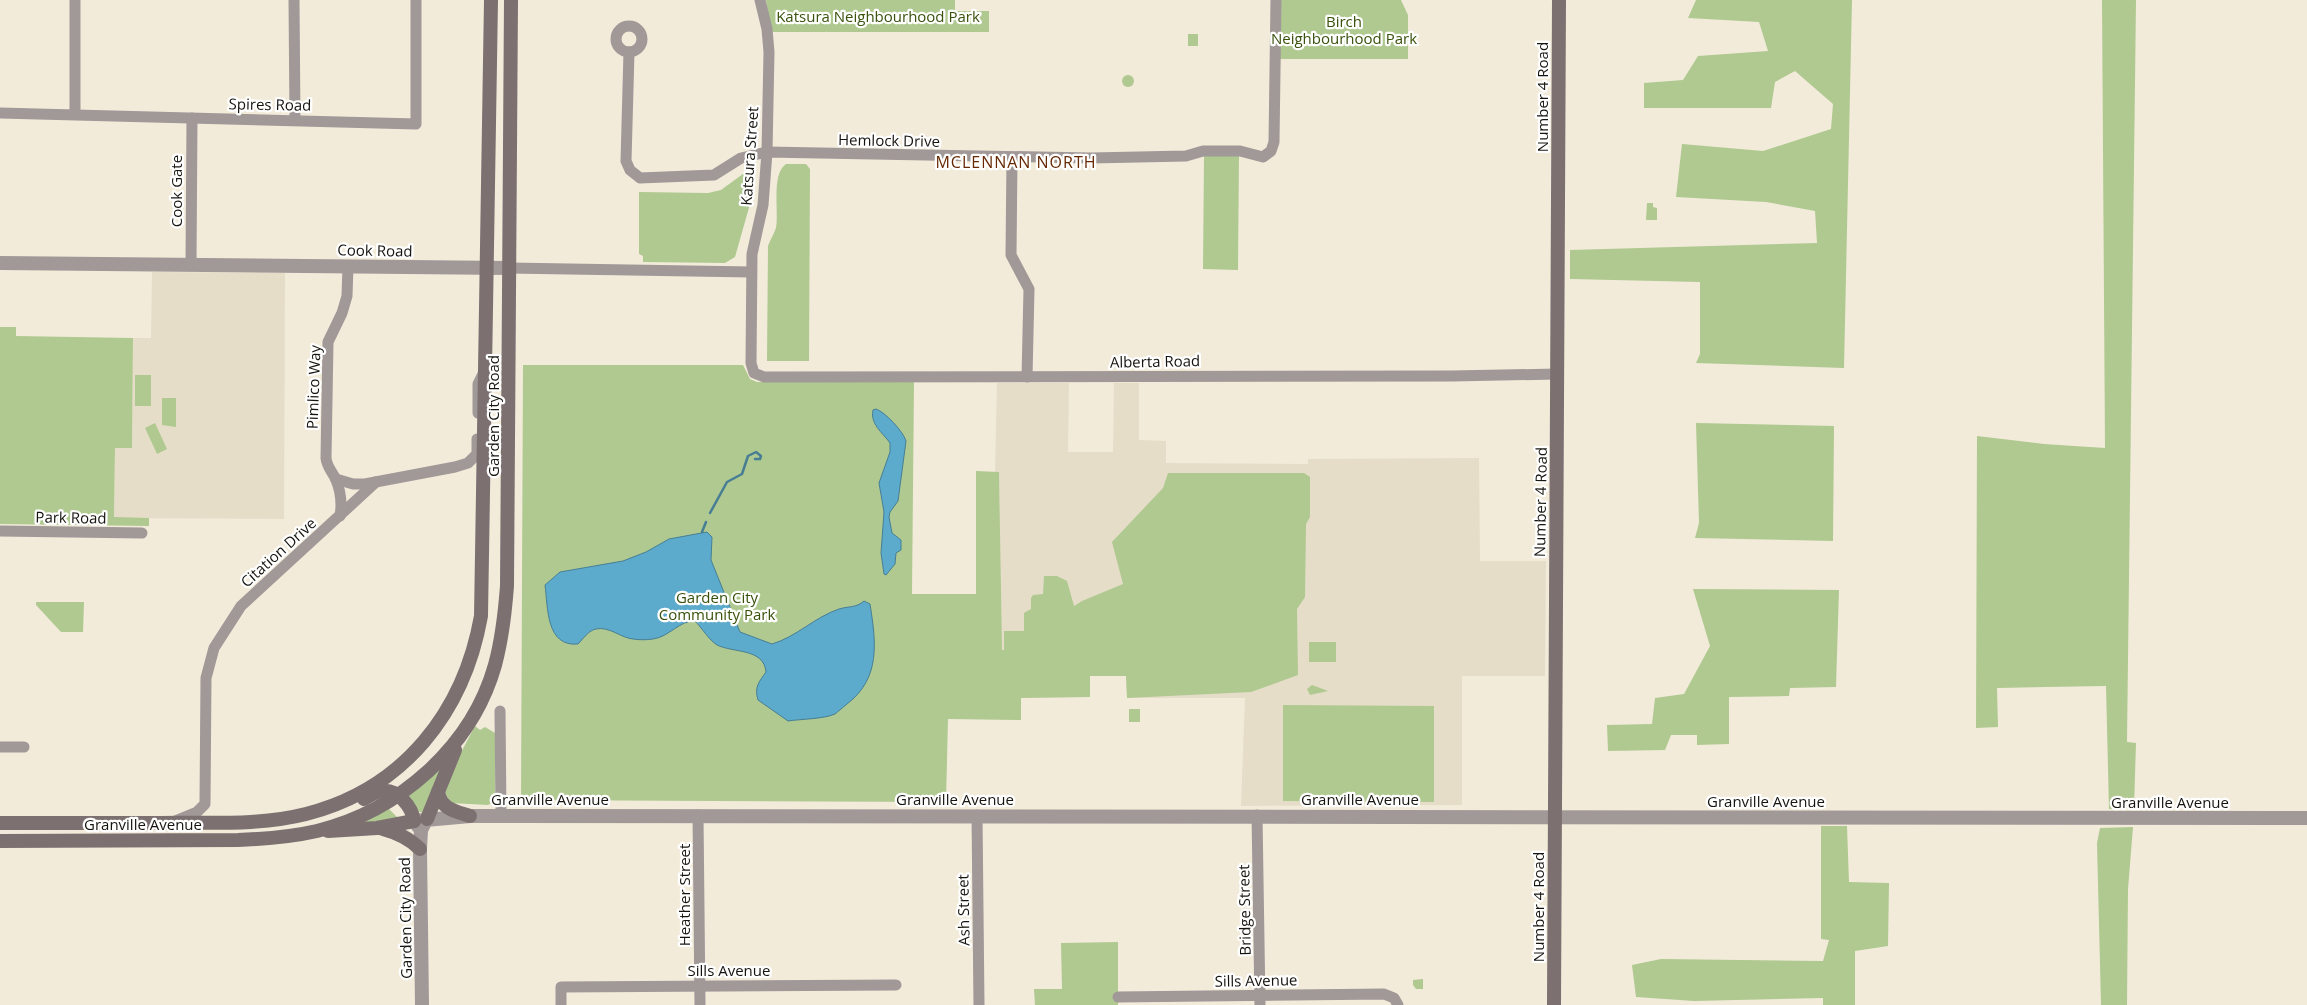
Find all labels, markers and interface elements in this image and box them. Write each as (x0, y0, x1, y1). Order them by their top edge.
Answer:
park label: Katsura Neighbourhood Park (776, 6, 980, 26)
park label: Birch Neighbourhood Park (1271, 11, 1417, 48)
street label: Number 4 Road (1532, 42, 1552, 152)
street label: Spires Road (229, 93, 311, 115)
street label: Katsura Street (736, 106, 762, 206)
street label: Hemlock Drive (838, 129, 940, 151)
district label: MCLENNAN NORTH (935, 151, 1097, 173)
street label: Cook Gate (166, 155, 186, 227)
street label: Cook Road (337, 239, 413, 261)
street label: Pimlico Way (302, 344, 324, 429)
street label: Alberta Road (1110, 350, 1200, 372)
street label: Garden City Road (483, 355, 503, 477)
street label: Number 4 Road (1529, 447, 1551, 557)
street label: Park Road (35, 506, 107, 528)
street label: Citation Drive (236, 513, 320, 591)
park label: Garden City Community Park (659, 587, 775, 624)
street label: Granville Avenue (491, 789, 609, 809)
street label: Granville Avenue (896, 789, 1014, 809)
street label: Granville Avenue (1301, 789, 1419, 809)
street label: Granville Avenue (1707, 791, 1825, 811)
street label: Granville Avenue (2111, 792, 2229, 812)
street label: Granville Avenue (84, 814, 202, 834)
street label: Heather Street (674, 844, 694, 946)
street label: Number 4 Road (1528, 852, 1548, 962)
street label: Garden City Road (394, 857, 416, 979)
street label: Bridge Street (1233, 864, 1255, 956)
street label: Ash Street (952, 874, 974, 946)
street label: Sills Avenue (688, 960, 770, 980)
street label: Sills Avenue (1214, 969, 1298, 991)

